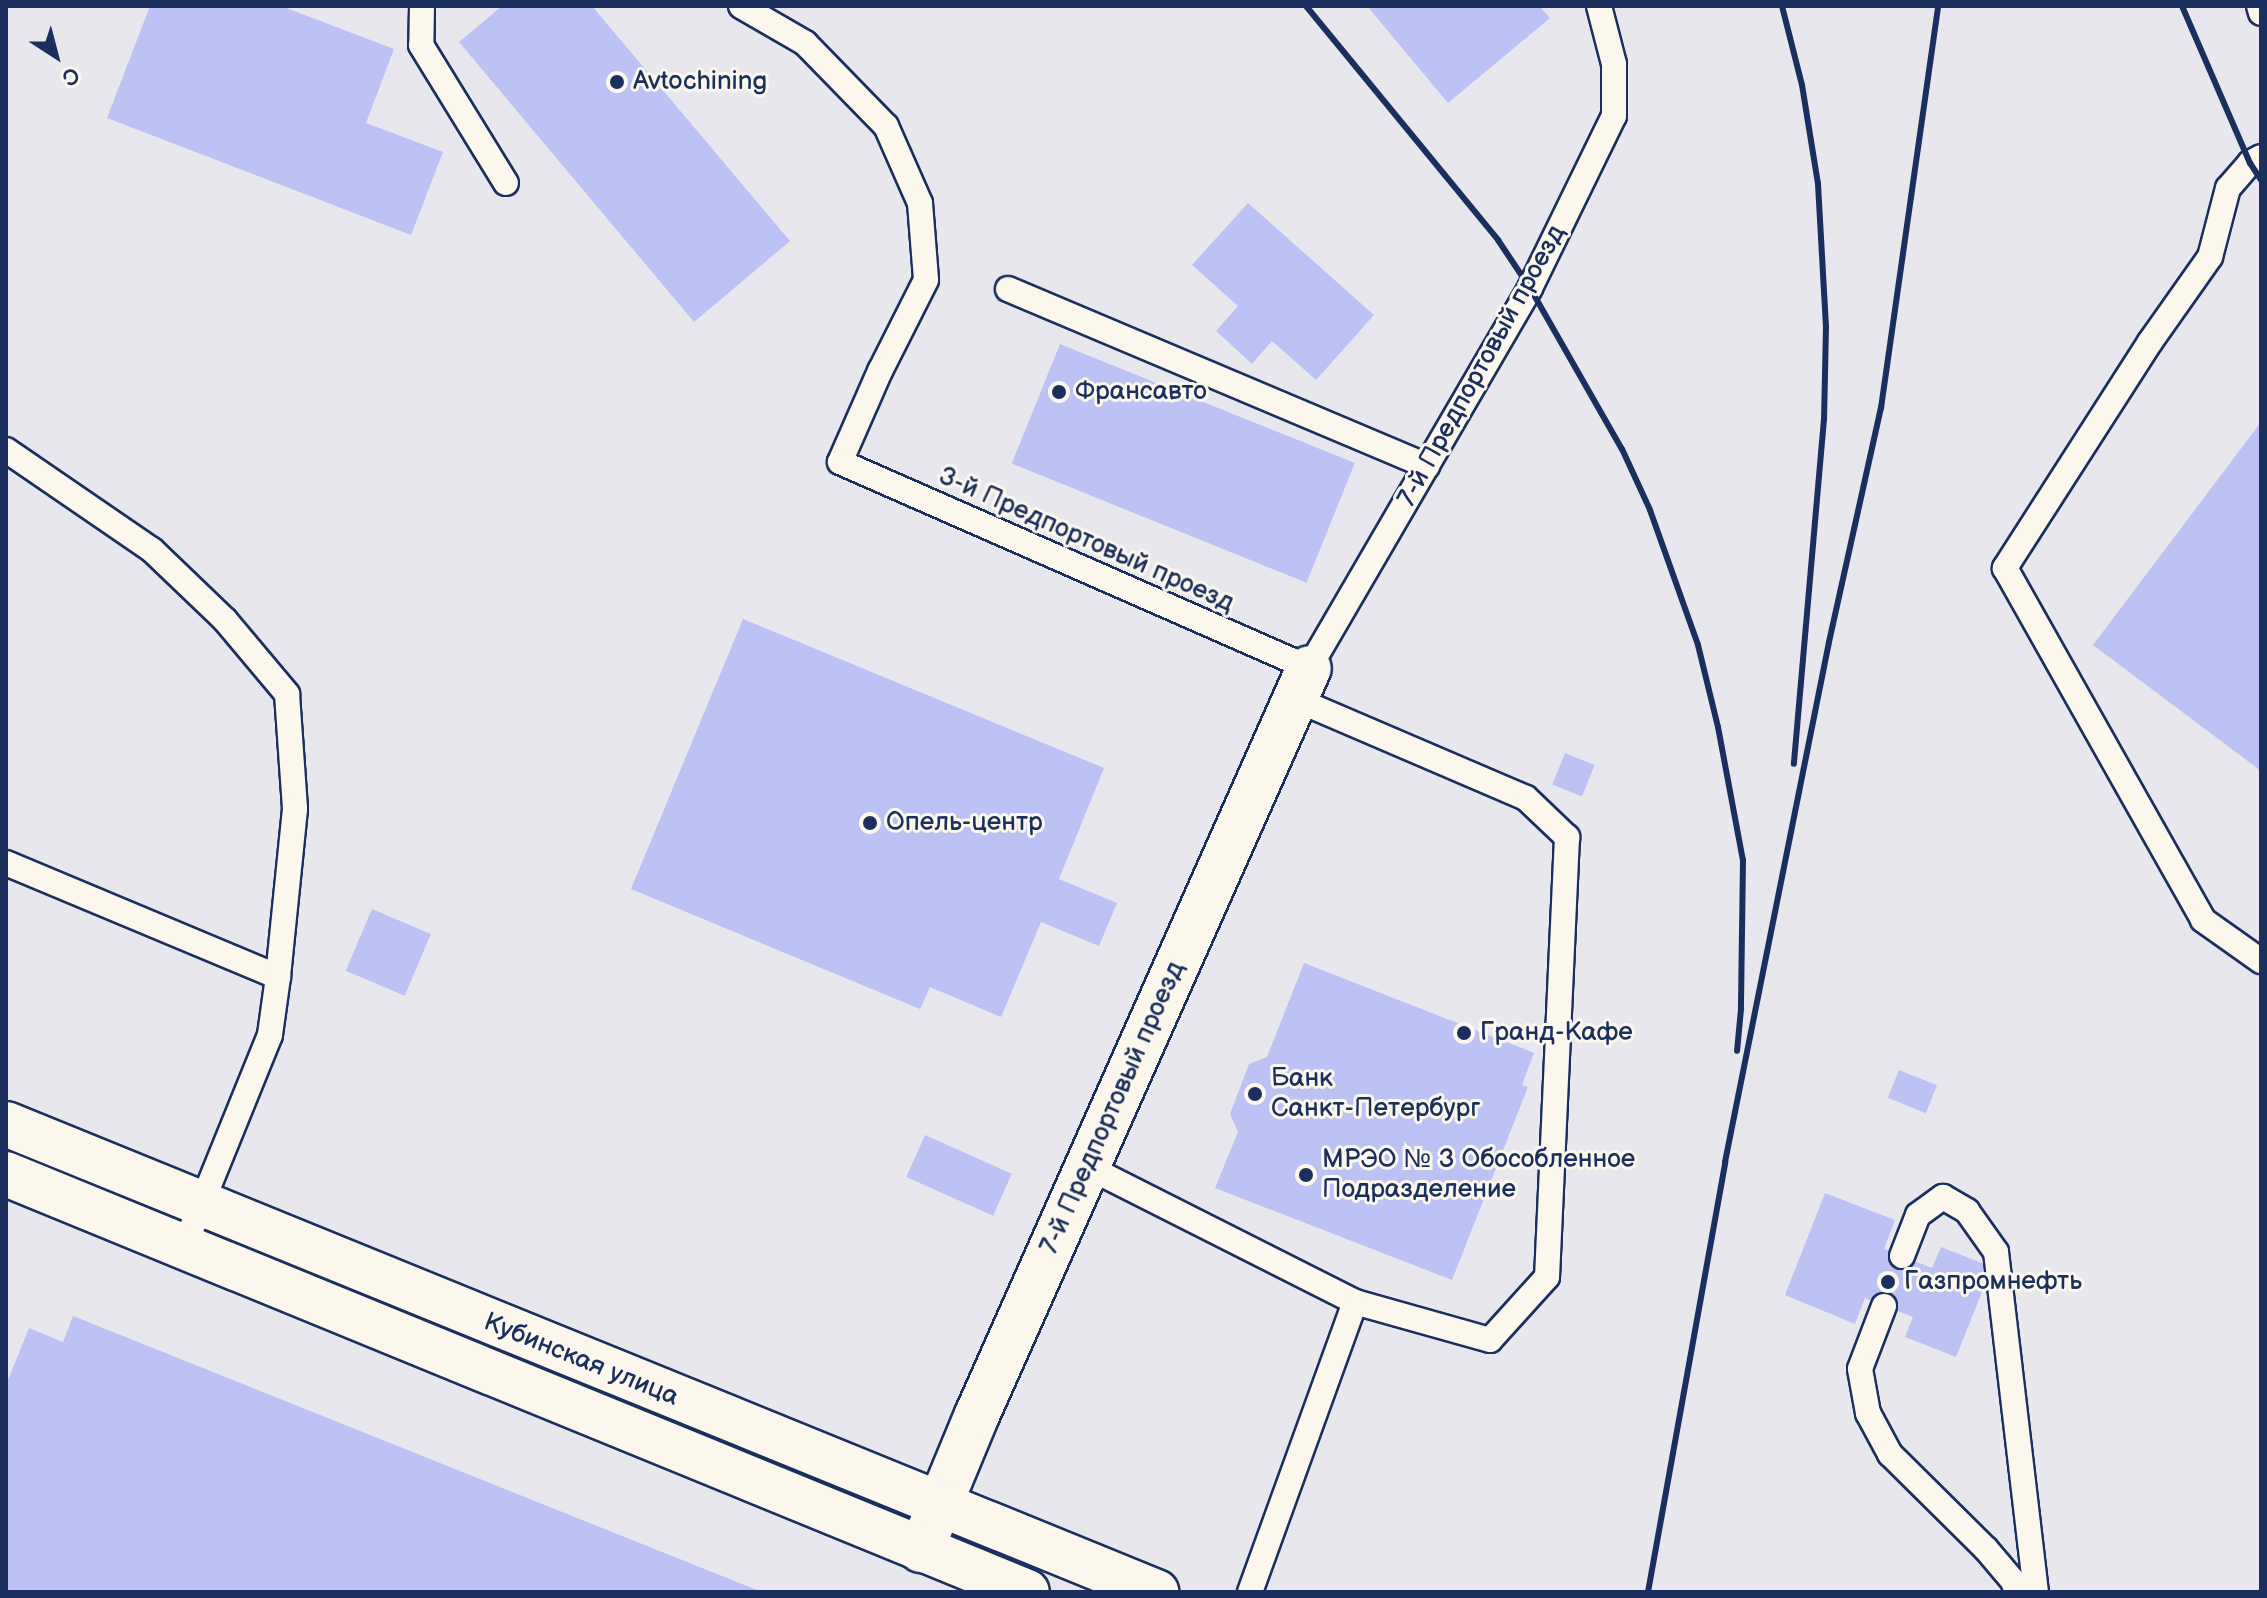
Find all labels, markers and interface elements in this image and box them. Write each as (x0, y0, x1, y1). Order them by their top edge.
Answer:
north arrow (16, 16, 96, 96)
text: С (56, 60, 85, 91)
place label: Avtochining (633, 66, 767, 98)
marker: Avtochining (608, 73, 626, 91)
street label: 7-й Предпортовый проезд (1392, 220, 1572, 512)
place label: Франсавто (1075, 376, 1207, 408)
marker: Франсавто (1050, 383, 1068, 401)
street label: 3-й Предпортовый проезд (934, 461, 1238, 619)
place label: Опель-центр (886, 807, 1043, 839)
marker: Опель-центр (861, 814, 879, 832)
street label: 7-й Предпортовый проезд (1034, 957, 1192, 1259)
place label: Гранд-Кафе (1480, 1017, 1633, 1049)
marker: Гранд-Кафе (1455, 1024, 1473, 1042)
place label: Банк Санкт-Петербург (1271, 1063, 1480, 1124)
marker: Банк Санкт-Петербург (1246, 1085, 1264, 1103)
place label: МРЭО № 3 Обособленное Подразделение (1322, 1144, 1635, 1206)
marker: МРЭО № 3 Обособленное Подразделение (1297, 1166, 1315, 1184)
place label: Газпромнефть (1904, 1266, 2082, 1298)
marker: Газпромнефть (1879, 1273, 1897, 1291)
street label: Кубинская улица (479, 1307, 683, 1413)

